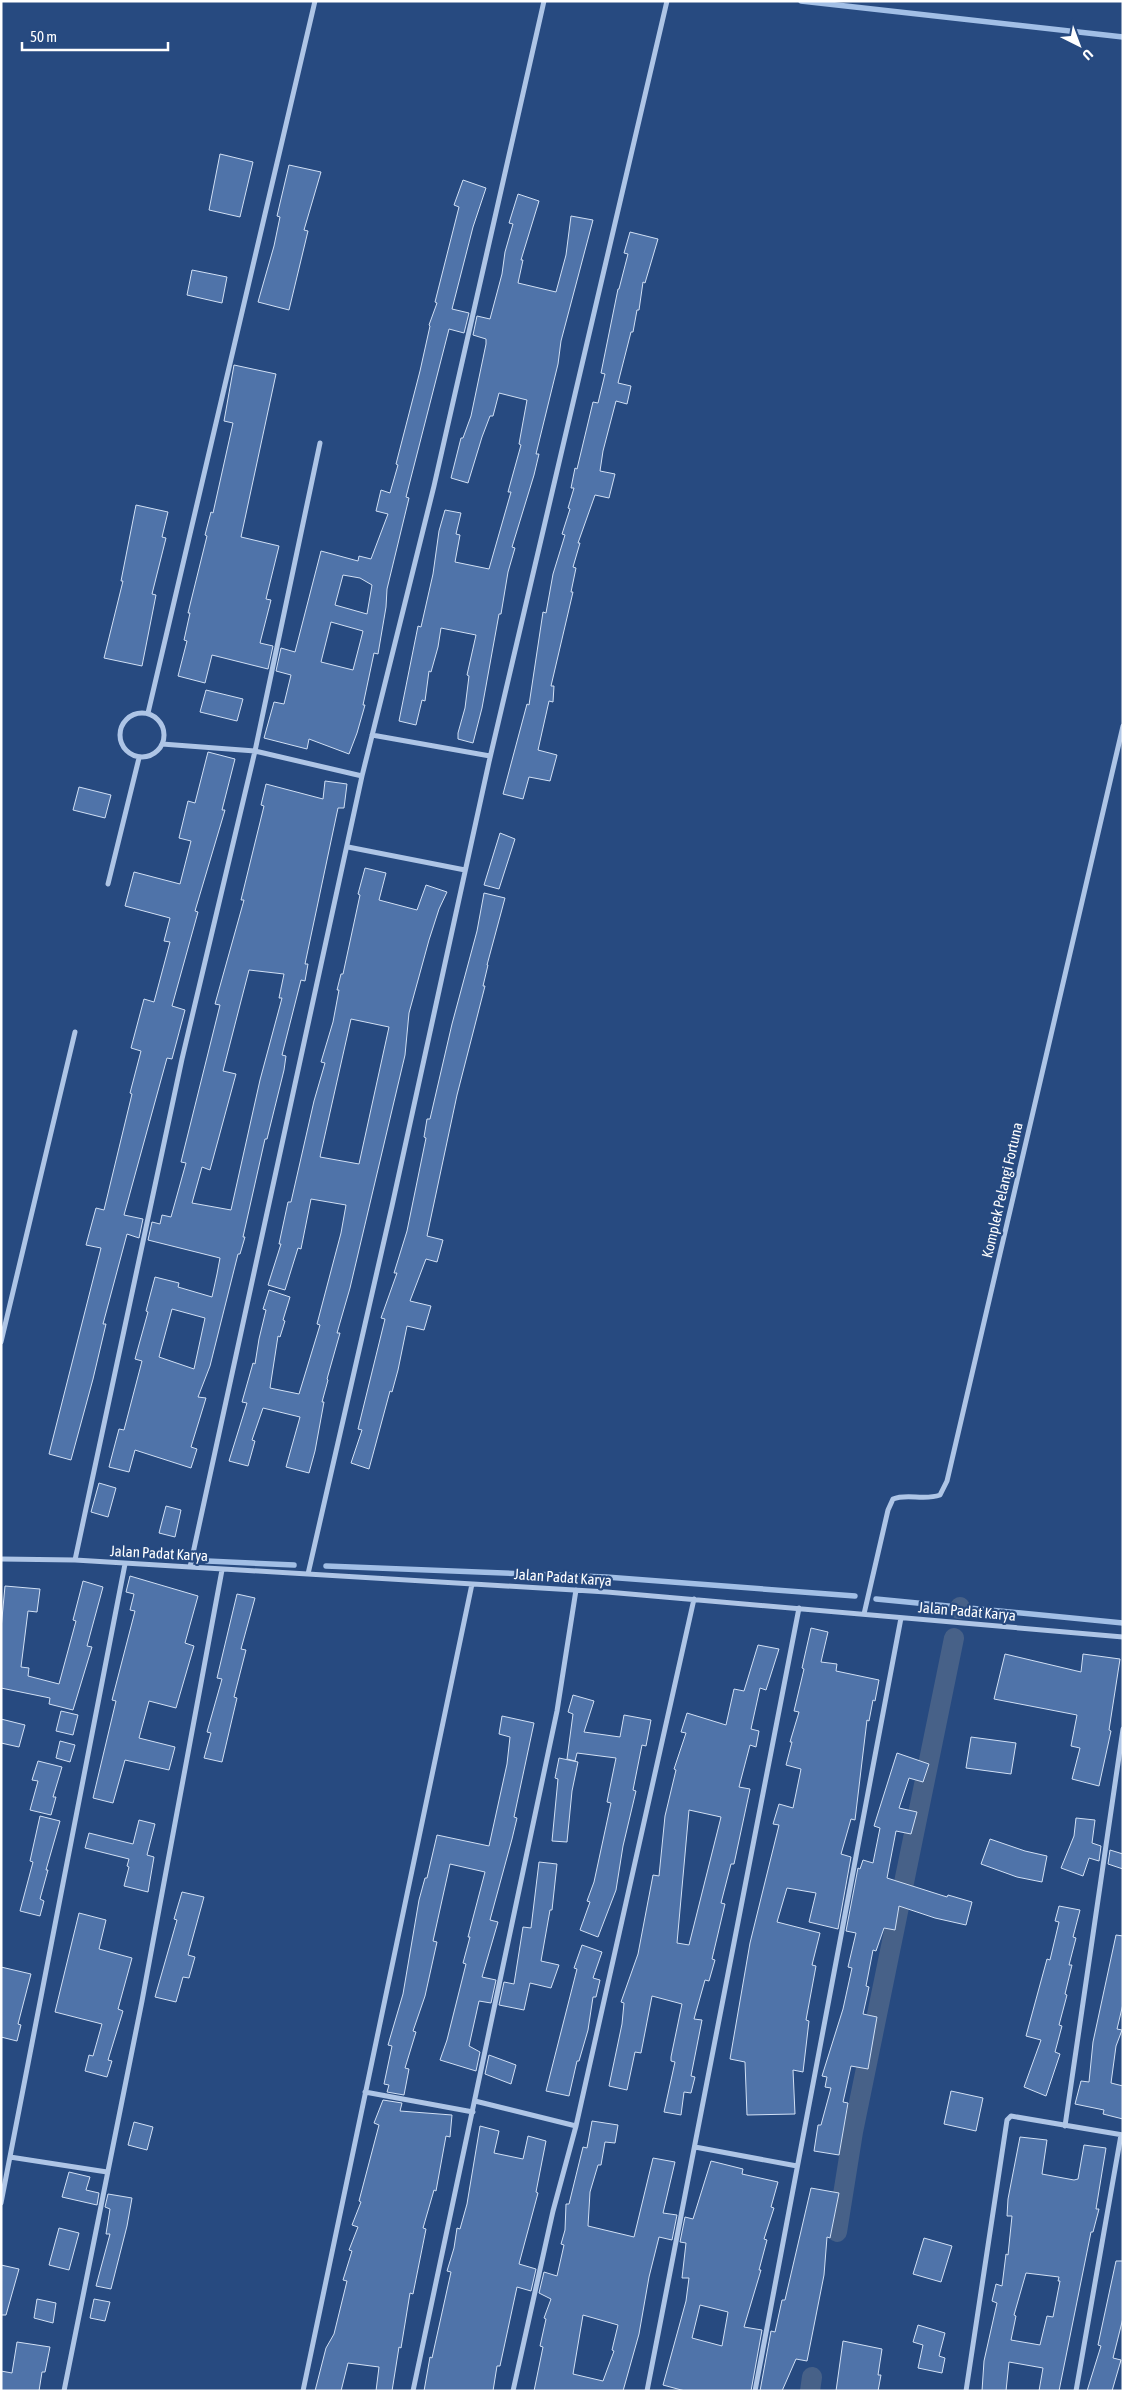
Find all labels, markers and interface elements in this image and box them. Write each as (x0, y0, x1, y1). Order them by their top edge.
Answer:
scale bar (22, 20, 169, 52)
north arrow (1054, 20, 1104, 70)
text: 50 m (30, 28, 57, 45)
text: U (1079, 46, 1096, 63)
street label: Komplek Pelangi Fortuna (978, 1121, 1026, 1259)
street label: Jalan Padat Karya (110, 1542, 208, 1564)
street label: Jalan Padat Karya (514, 1565, 612, 1589)
street label: Jalan Padat Karya (917, 1598, 1017, 1624)

